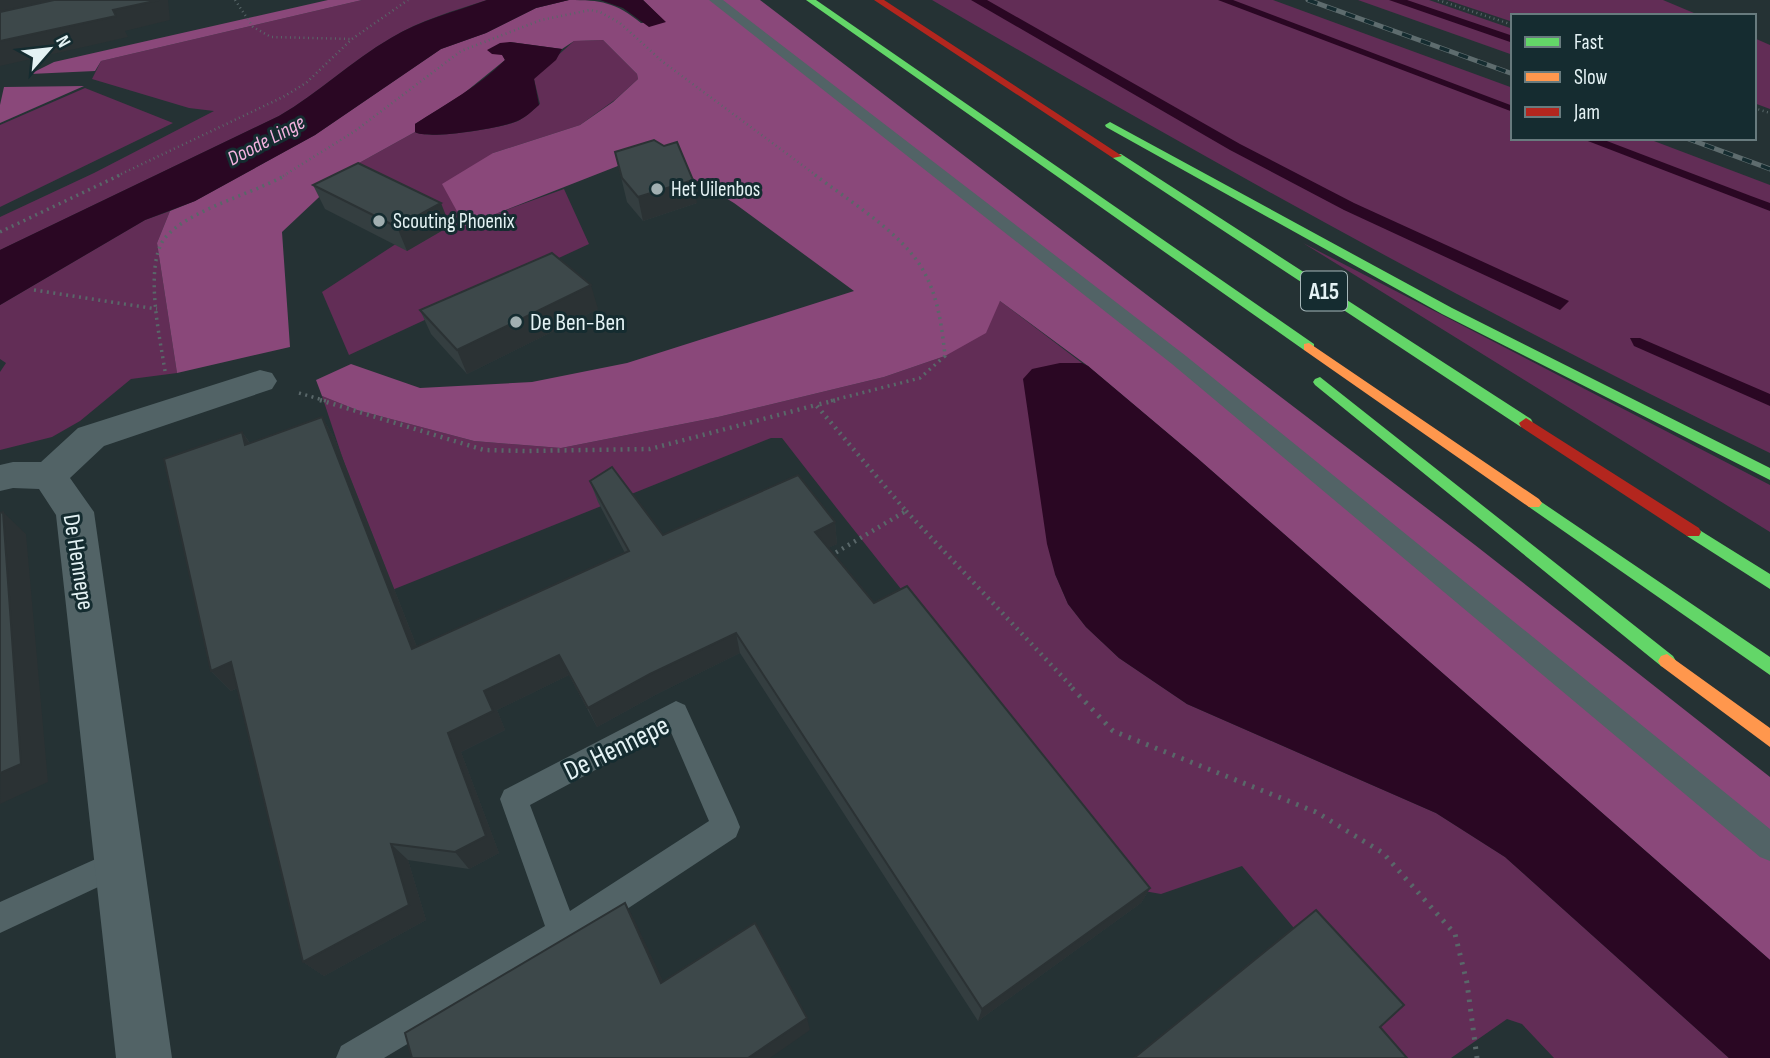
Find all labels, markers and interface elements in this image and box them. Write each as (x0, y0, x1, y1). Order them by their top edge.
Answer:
north arrow (14, 14, 84, 84)
legend (1511, 14, 1756, 140)
text: Fast (1574, 30, 1604, 55)
text: N (50, 32, 75, 52)
text: Slow (1574, 65, 1608, 90)
text: Jam (1573, 100, 1600, 125)
water label: Doode Linge (223, 110, 309, 171)
place label: Het Uilenbos (671, 177, 760, 202)
marker: Het Uilenbos (649, 181, 665, 197)
place label: Scouting Phoenix (393, 209, 515, 234)
marker: Scouting Phoenix (371, 213, 387, 229)
road number: A15 (1301, 272, 1347, 310)
place label: De Ben-Ben (530, 308, 625, 337)
marker: De Ben-Ben (508, 314, 524, 330)
street label: De Hennepe (57, 512, 100, 612)
street label: De Hennepe (559, 709, 675, 788)

